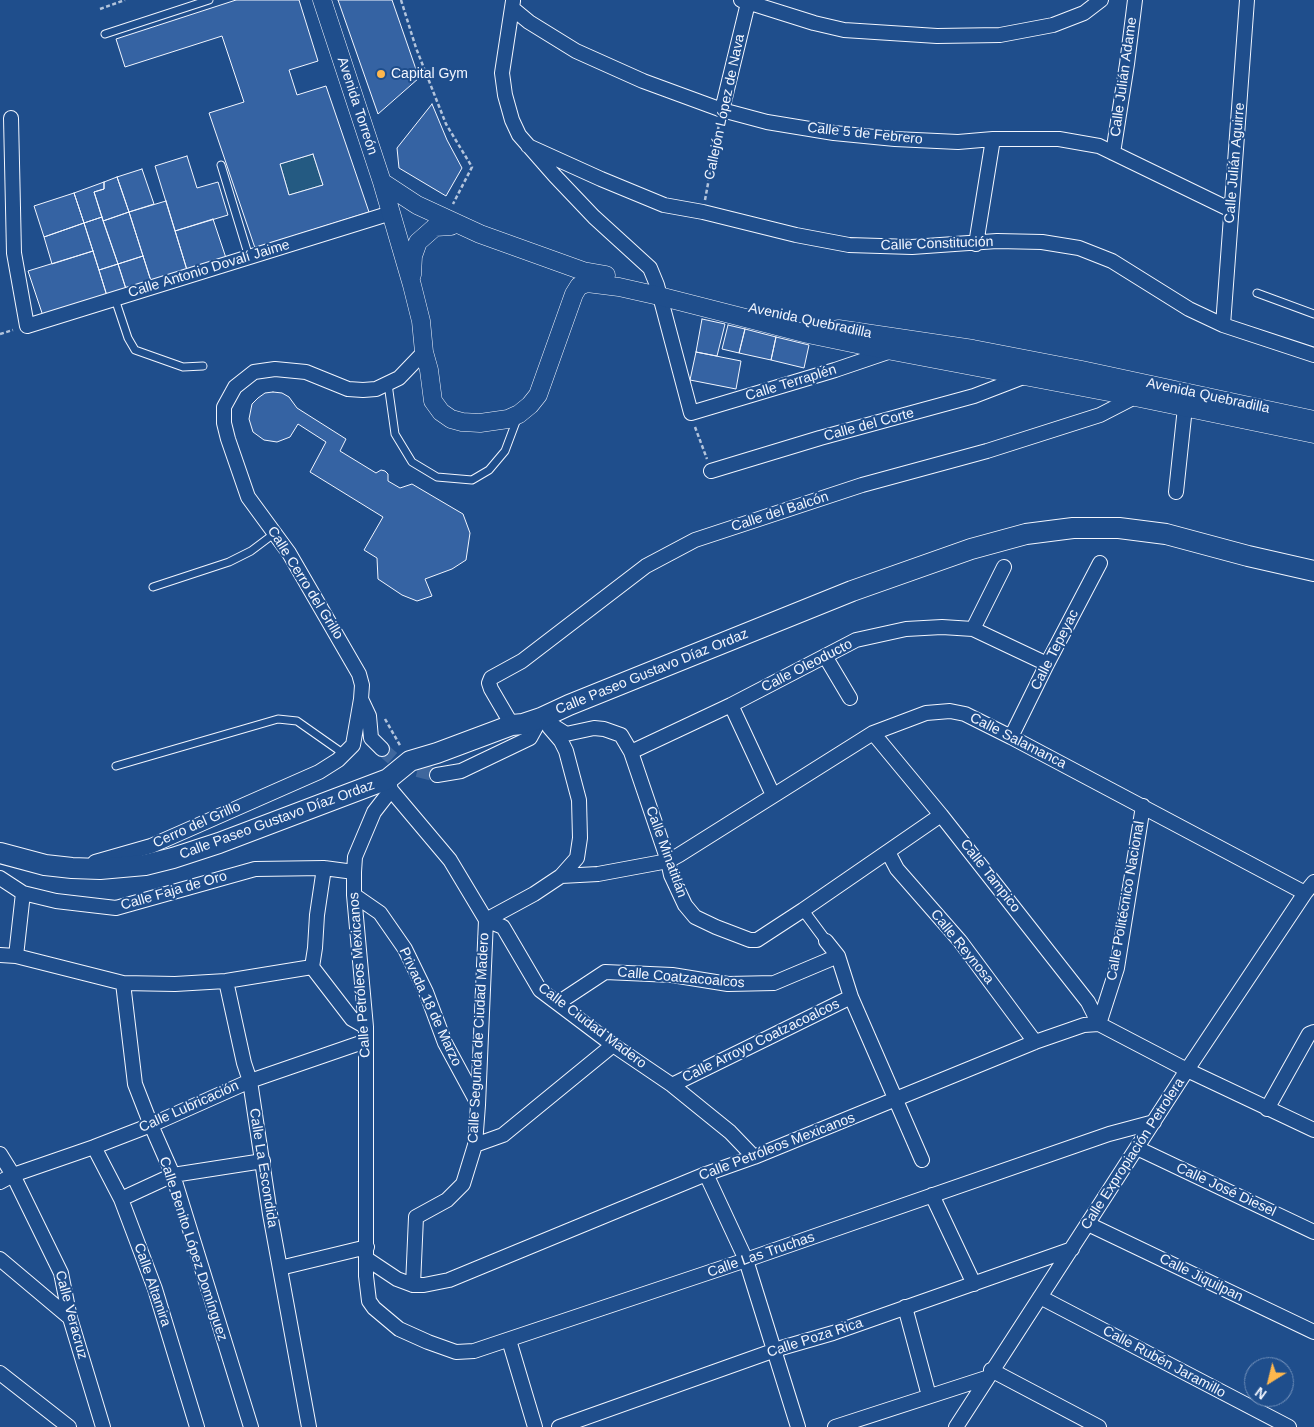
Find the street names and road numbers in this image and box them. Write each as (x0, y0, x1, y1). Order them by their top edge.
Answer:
street label: Calle Julián Adame (1107, 16, 1141, 138)
street label: Callejón López de Nava (701, 33, 749, 181)
street label: Avenida Torreón (333, 55, 381, 157)
street label: Calle Julián Aguirre (1221, 102, 1249, 224)
street label: Calle 5 de Febrero (806, 120, 924, 148)
street label: Calle Constitución (880, 234, 994, 254)
street label: Calle Antonio Dovalí Jaime (126, 236, 292, 302)
street label: Avenida Quebradilla (747, 300, 873, 342)
street label: Calle Terraplén (744, 361, 838, 405)
street label: Avenida Quebradilla (1145, 375, 1271, 417)
street label: Calle del Corte (822, 405, 916, 445)
street label: Calle del Balcón (729, 488, 831, 536)
street label: Calle Cerro del Grillo (263, 523, 347, 643)
street label: Calle Tepeyac (1028, 607, 1082, 693)
street label: Calle Paseo Gustavo Díaz Ordaz (553, 626, 751, 718)
street label: Calle Oleoducto (759, 636, 855, 696)
street label: Calle Salamanca (967, 709, 1069, 773)
street label: Calle Paseo Gustavo Díaz Ordaz (177, 777, 377, 863)
street label: Cerro del Grillo (151, 798, 243, 852)
street label: Calle Minatitlán (642, 804, 690, 900)
street label: Calle Politécnico Nacional (1104, 820, 1148, 982)
street label: Calle Tampico (956, 836, 1024, 916)
street label: Calle Faja de Oro (119, 868, 229, 914)
street label: Calle Petróleos Mexicanos (346, 892, 374, 1058)
street label: Calle Reynosa (927, 906, 997, 988)
street label: Calle Segunda de Ciudad Madero (465, 932, 493, 1144)
street label: Privada 18 de Marzo (395, 945, 465, 1069)
street label: Calle Coatzacoalcos (617, 964, 745, 992)
street label: Calle Ciudad Madero (534, 980, 650, 1072)
street label: Calle Arroyo Coatzacoalcos (680, 996, 842, 1086)
street label: Calle Expropiación Petrolera (1078, 1075, 1188, 1233)
street label: Calle Lubricación (137, 1077, 241, 1137)
street label: Calle La Escondida (245, 1107, 281, 1229)
street label: Calle Petróleos Mexicanos (697, 1109, 857, 1185)
street label: Calle Benito López Domínguez (155, 1155, 231, 1343)
street label: Calle José Diesel (1173, 1160, 1279, 1220)
street label: Calle Las Truchas (705, 1229, 817, 1281)
street label: Calle Altamira (130, 1241, 174, 1329)
street label: Calle Jiquilpan (1156, 1250, 1246, 1306)
street label: Calle Veracruz (51, 1269, 91, 1361)
street label: Calle Poza Rica (765, 1315, 865, 1361)
street label: Calle Rubén Jaramillo (1100, 1322, 1228, 1402)

